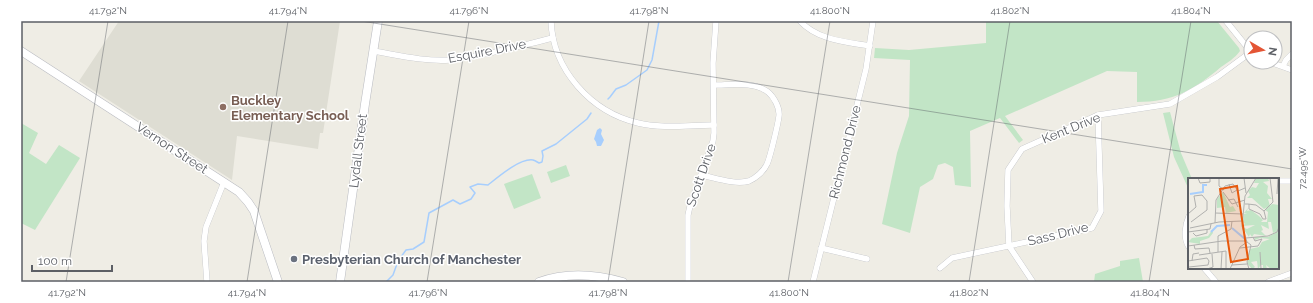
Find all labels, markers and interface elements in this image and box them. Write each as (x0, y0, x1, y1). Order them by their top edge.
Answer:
text: 41.792°N (89, 5, 127, 16)
text: 41.794°N (269, 5, 307, 16)
text: 41.796°N (450, 5, 488, 16)
text: 41.798°N (630, 5, 668, 16)
text: 41.800°N (810, 5, 850, 16)
text: 41.802°N (990, 5, 1030, 16)
text: 41.804°N (1171, 5, 1211, 16)
north arrow (1243, 30, 1283, 70)
street label: Esquire Drive (447, 36, 528, 66)
text: N (1265, 46, 1279, 57)
place label: Buckley Elementary School (231, 93, 350, 123)
marker: Buckley Elementary School (218, 102, 228, 112)
street label: Richmond Drive (826, 103, 864, 200)
street label: Kent Drive (1040, 109, 1103, 147)
street label: Lydall Street (346, 112, 370, 189)
street label: Vernon Street (133, 119, 211, 177)
street label: Scott Drive (683, 141, 719, 208)
text: 72.495°W (1297, 146, 1308, 189)
inset map (1188, 178, 1279, 269)
street label: Sass Drive (1026, 219, 1090, 249)
scale bar (32, 247, 112, 273)
place label: Presbyterian Church of Manchester (302, 252, 521, 267)
text: 100 m (38, 254, 72, 268)
marker: Presbyterian Church of Manchester (289, 254, 299, 264)
text: 41.792°N (48, 287, 86, 298)
text: 41.794°N (228, 287, 266, 298)
text: 41.796°N (409, 287, 447, 298)
text: 41.798°N (589, 287, 627, 298)
text: 41.800°N (769, 287, 809, 298)
text: 41.802°N (949, 287, 989, 298)
text: 41.804°N (1130, 287, 1170, 298)

